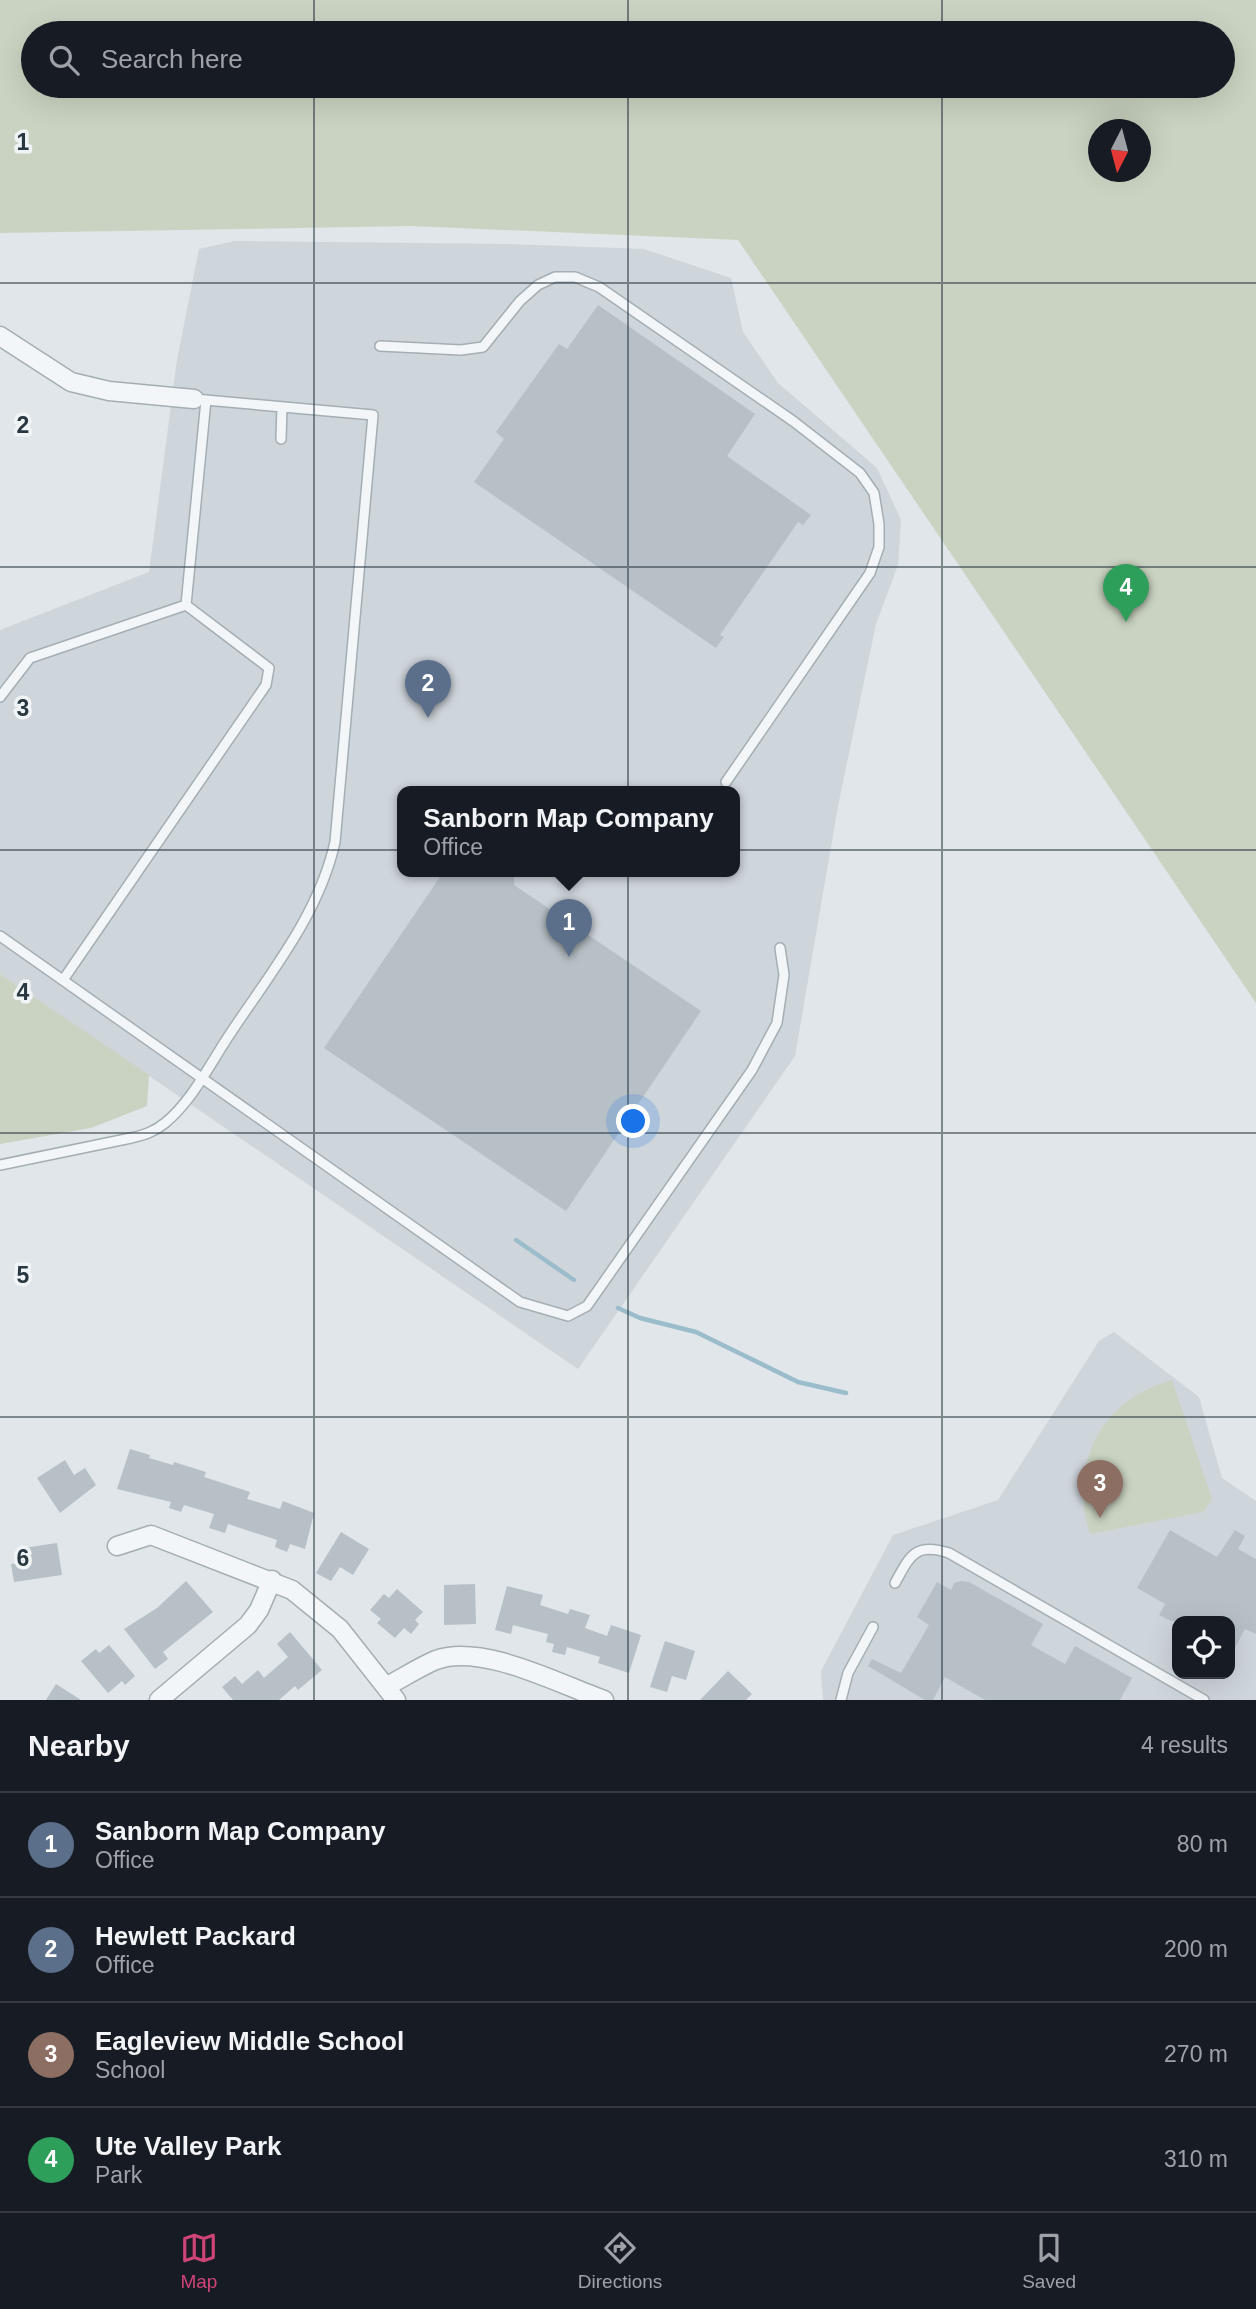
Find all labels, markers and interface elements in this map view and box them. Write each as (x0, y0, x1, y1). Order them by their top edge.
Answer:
search box (21, 21, 1235, 98)
icon: search (45, 41, 83, 79)
text: Search here (101, 44, 243, 74)
north arrow (1088, 119, 1151, 182)
text: 1 (17, 129, 30, 155)
text: 2 (17, 412, 29, 438)
pin: 4 (1103, 564, 1149, 622)
pin: 2 (405, 660, 451, 718)
text: 3 (17, 695, 29, 721)
popup (397, 786, 740, 877)
text: Sanborn Map Company (423, 803, 714, 833)
text: Office (423, 834, 483, 860)
pin: 1 (546, 899, 592, 957)
text: 4 (17, 979, 30, 1005)
your location (616, 1104, 650, 1138)
text: 5 (17, 1262, 30, 1288)
pin: 3 (1077, 1460, 1123, 1518)
text: 6 (17, 1545, 29, 1571)
map controls (1172, 1616, 1235, 1679)
button: locate (1172, 1616, 1235, 1679)
text: Nearby (28, 1729, 130, 1762)
text: 4 results (1141, 1732, 1228, 1758)
text: Sanborn Map Company (95, 1816, 385, 1846)
text: 1 (45, 1831, 57, 1857)
text: 80 m (1177, 1831, 1228, 1857)
text: Office (95, 1847, 155, 1873)
text: Hewlett Packard (95, 1921, 296, 1951)
text: 2 (45, 1936, 57, 1962)
text: 200 m (1164, 1936, 1228, 1962)
text: Office (95, 1952, 155, 1978)
text: Eagleview Middle School (95, 2026, 404, 2056)
text: 3 (45, 2041, 57, 2067)
text: 270 m (1164, 2041, 1228, 2067)
text: School (95, 2057, 165, 2083)
text: Ute Valley Park (95, 2131, 281, 2161)
text: 4 (45, 2146, 57, 2172)
text: 310 m (1164, 2146, 1228, 2172)
text: Park (95, 2162, 142, 2188)
tab: Map (180, 2229, 218, 2293)
tab: Directions (578, 2229, 662, 2293)
tab: Saved (1022, 2229, 1076, 2293)

